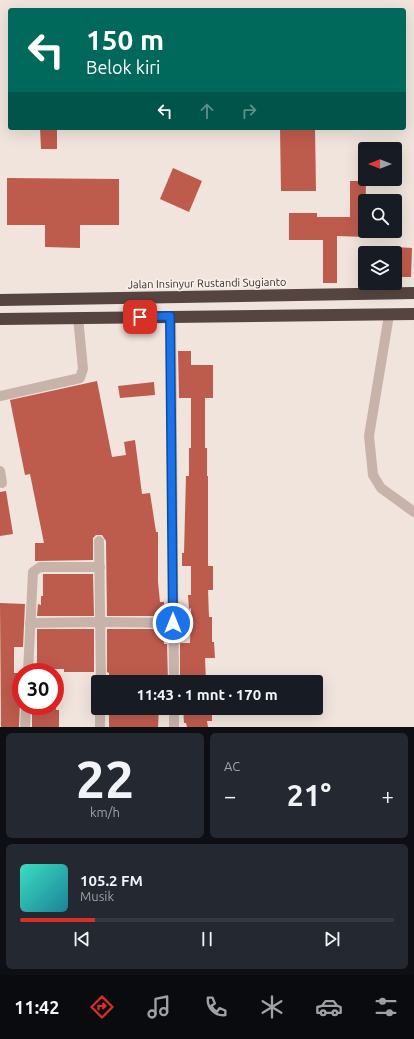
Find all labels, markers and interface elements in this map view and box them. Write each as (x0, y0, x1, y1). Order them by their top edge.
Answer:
icon: left (20, 24, 72, 76)
text: 150 m (86, 24, 164, 55)
text: Belok kiri (86, 57, 160, 77)
icon: left (154, 100, 176, 122)
icon: ahead (196, 100, 218, 122)
icon: right (238, 100, 260, 122)
north arrow (358, 142, 402, 186)
map controls (358, 142, 402, 290)
button: search (358, 194, 402, 238)
button: layers (358, 246, 402, 290)
street label: Jalan Insinyur Rustandi Sugianto (127, 276, 287, 290)
pin (123, 300, 157, 334)
icon: arrive (129, 306, 151, 328)
position arrow (152, 602, 194, 644)
speed limit sign: 30 (12, 663, 64, 715)
text: 11:43 · 1 mnt · 170 m (136, 686, 278, 703)
text: 22 (76, 750, 134, 808)
text: AC (224, 759, 240, 773)
text: 21° (287, 778, 331, 812)
text: − (224, 783, 236, 808)
text: + (382, 783, 394, 808)
text: km/h (90, 805, 120, 819)
text: 105.2 FM (80, 872, 143, 889)
text: Musik (80, 889, 114, 903)
icon: previous (71, 928, 93, 950)
icon: pause (196, 928, 218, 950)
icon: next (321, 928, 343, 950)
icon: directions (88, 993, 116, 1021)
icon: music (145, 993, 173, 1021)
icon: phone (202, 993, 230, 1021)
icon: climate (258, 993, 286, 1021)
icon: car (315, 993, 343, 1021)
icon: filters (372, 993, 400, 1021)
text: 11:42 (14, 997, 59, 1017)

